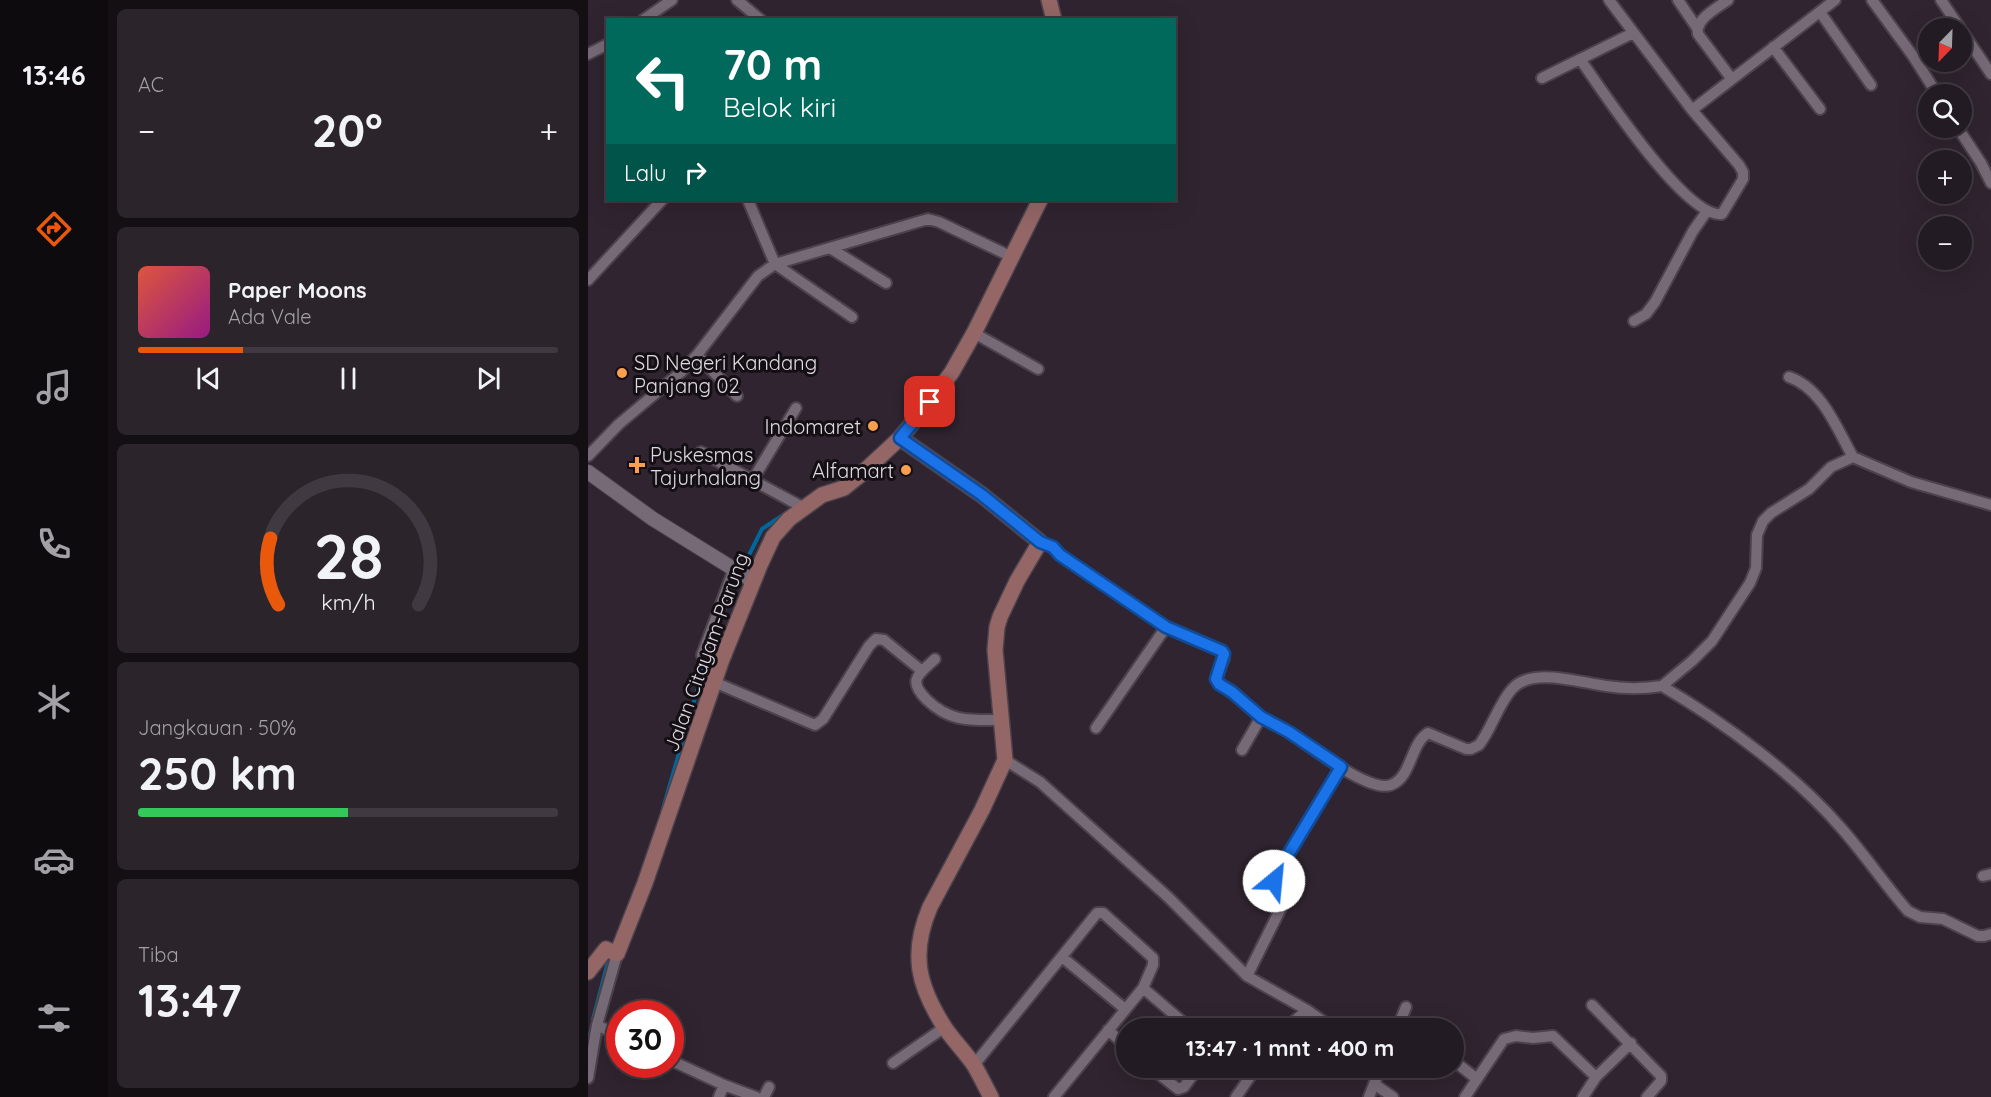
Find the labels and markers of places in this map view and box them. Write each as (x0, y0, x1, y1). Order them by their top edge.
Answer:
place label: SD Negeri Kandang Panjang 02 (634, 350, 817, 398)
marker: SD Negeri Kandang Panjang 02 (615, 366, 629, 380)
pin (904, 376, 955, 427)
place label: Indomaret (765, 414, 861, 439)
marker: Indomaret (866, 419, 880, 433)
place label: Puskesmas Tajurhalang (650, 442, 761, 490)
marker: Puskesmas Tajurhalang (628, 456, 646, 474)
place label: Alfamart (812, 458, 894, 483)
marker: Alfamart (899, 463, 913, 477)

